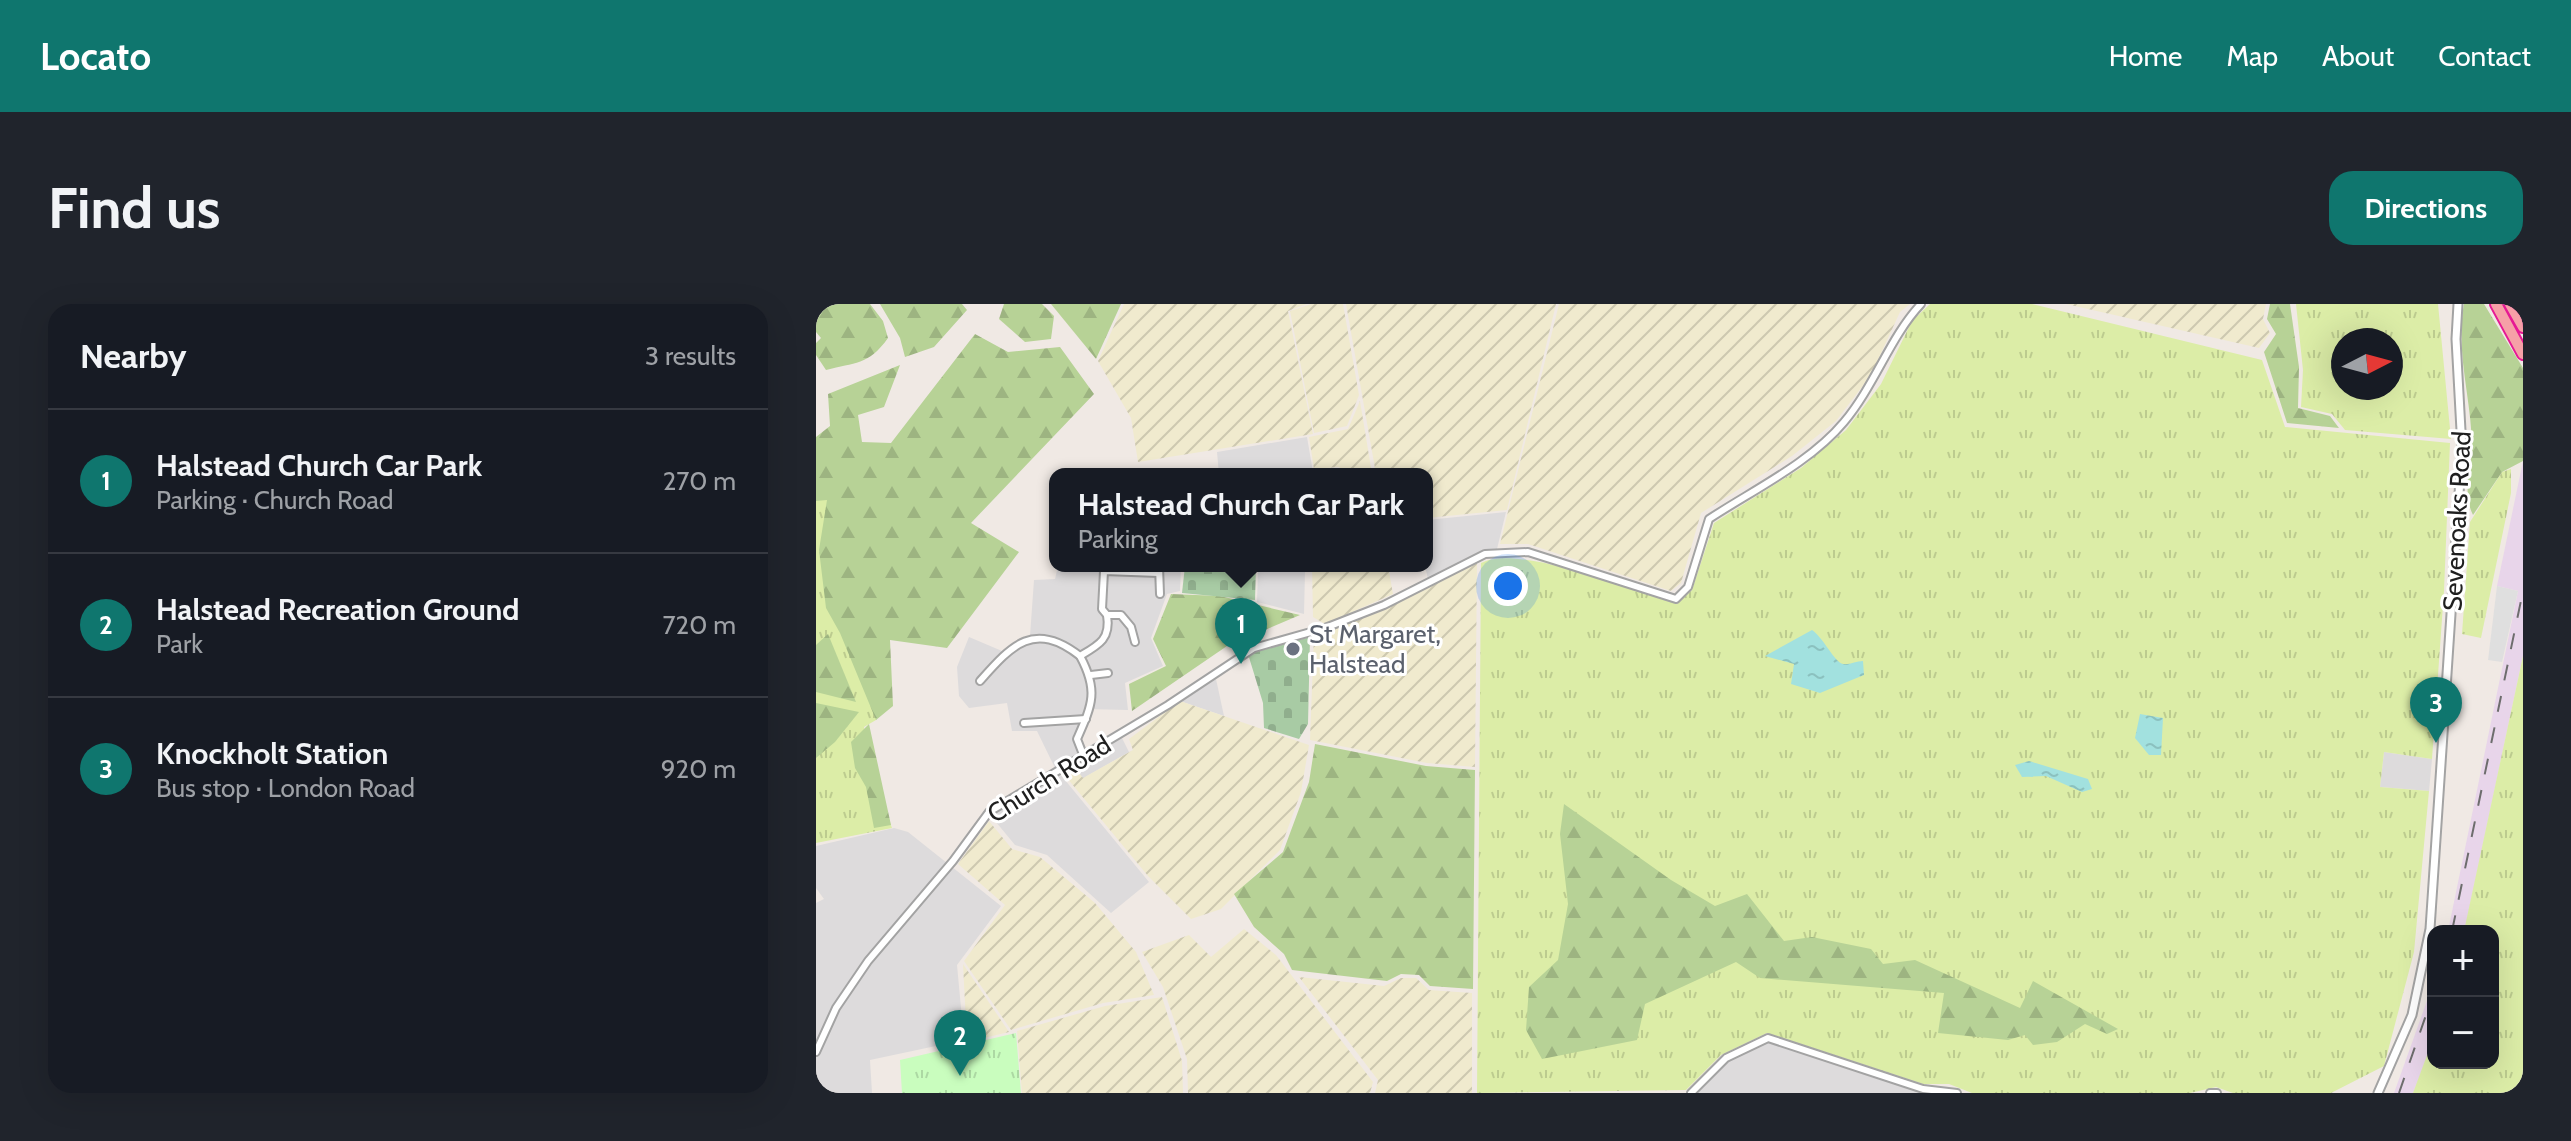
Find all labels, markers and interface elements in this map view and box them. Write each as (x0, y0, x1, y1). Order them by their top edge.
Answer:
text: Locato (40, 33, 151, 80)
text: Home (2109, 39, 2182, 73)
text: Map (2226, 39, 2278, 73)
text: About (2322, 39, 2394, 73)
text: Contact (2438, 39, 2531, 73)
button: Directions (2329, 171, 2523, 245)
text: Find us (48, 174, 221, 242)
north arrow (2331, 328, 2403, 400)
text: Nearby (80, 335, 187, 377)
text: 3 results (645, 340, 736, 372)
street label: Sevenoaks Road (2436, 430, 2478, 612)
text: Halstead Church Car Park (156, 447, 482, 484)
text: 1 (101, 465, 111, 497)
text: 270 m (663, 465, 736, 497)
popup (1049, 468, 1433, 572)
text: Parking · Church Road (156, 484, 393, 516)
text: Halstead Church Car Park (1078, 486, 1404, 523)
text: Parking (1078, 523, 1158, 555)
your location (1488, 566, 1528, 606)
text: Halstead Recreation Ground (156, 591, 519, 628)
pin: 1 (1215, 598, 1267, 664)
text: 2 (99, 609, 113, 641)
text: 720 m (662, 609, 736, 641)
place label: St Margaret, Halstead (1309, 618, 1441, 680)
text: Park (156, 628, 203, 660)
marker: St Margaret, Halstead (1284, 640, 1302, 658)
pin: 3 (2410, 677, 2462, 743)
street label: Church Road (981, 728, 1117, 830)
text: Knockholt Station (156, 735, 388, 772)
text: 3 (99, 753, 113, 785)
text: 920 m (661, 753, 736, 785)
text: Bus stop · London Road (156, 772, 415, 804)
map controls (2427, 925, 2499, 1069)
button: + (2427, 925, 2499, 997)
button: − (2427, 997, 2499, 1069)
pin: 2 (934, 1010, 986, 1076)

